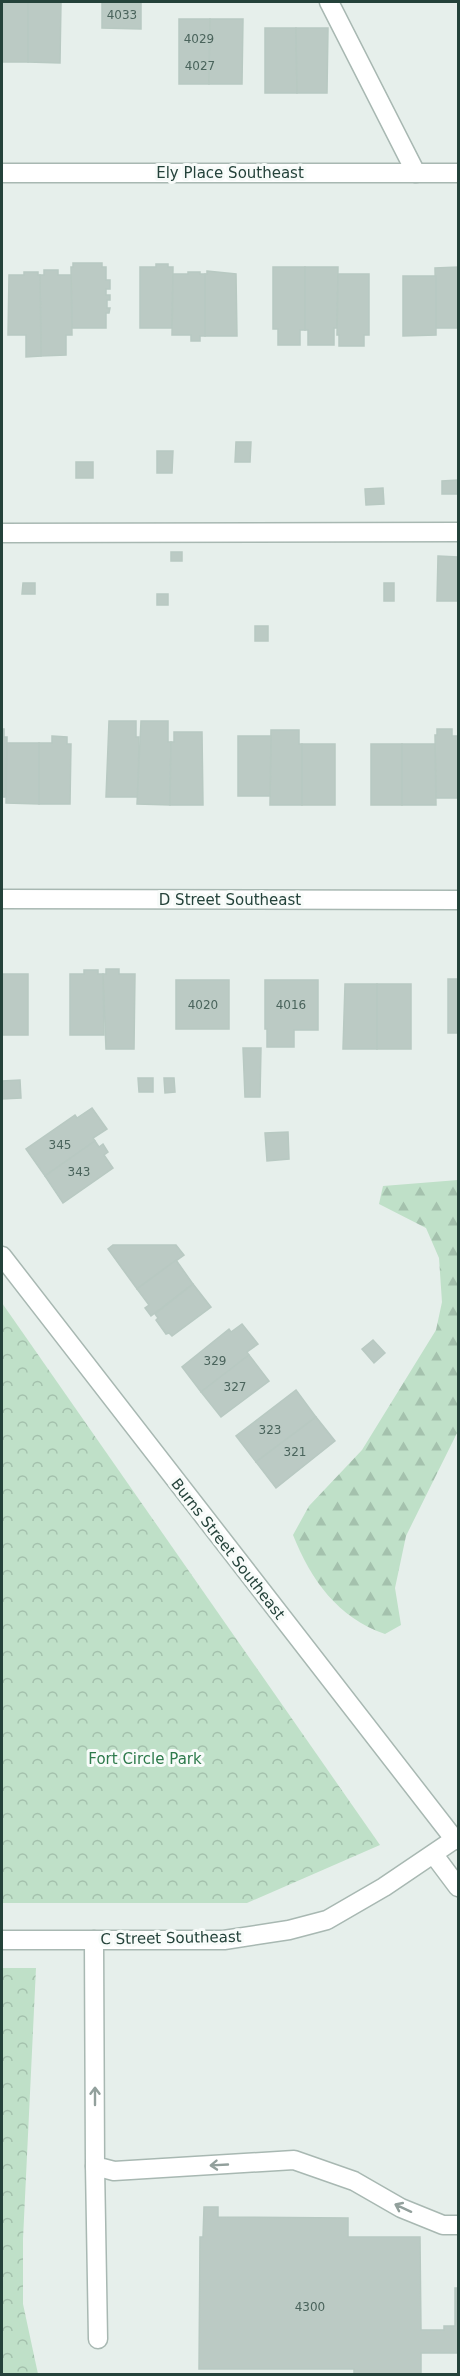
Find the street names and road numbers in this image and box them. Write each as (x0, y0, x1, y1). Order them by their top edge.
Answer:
street label: Ely Place Southeast (156, 164, 304, 182)
street label: D Street Southeast (159, 891, 301, 909)
street label: Burns Street Southeast (167, 1475, 289, 1623)
street label: C Street Southeast (100, 1928, 242, 1948)

